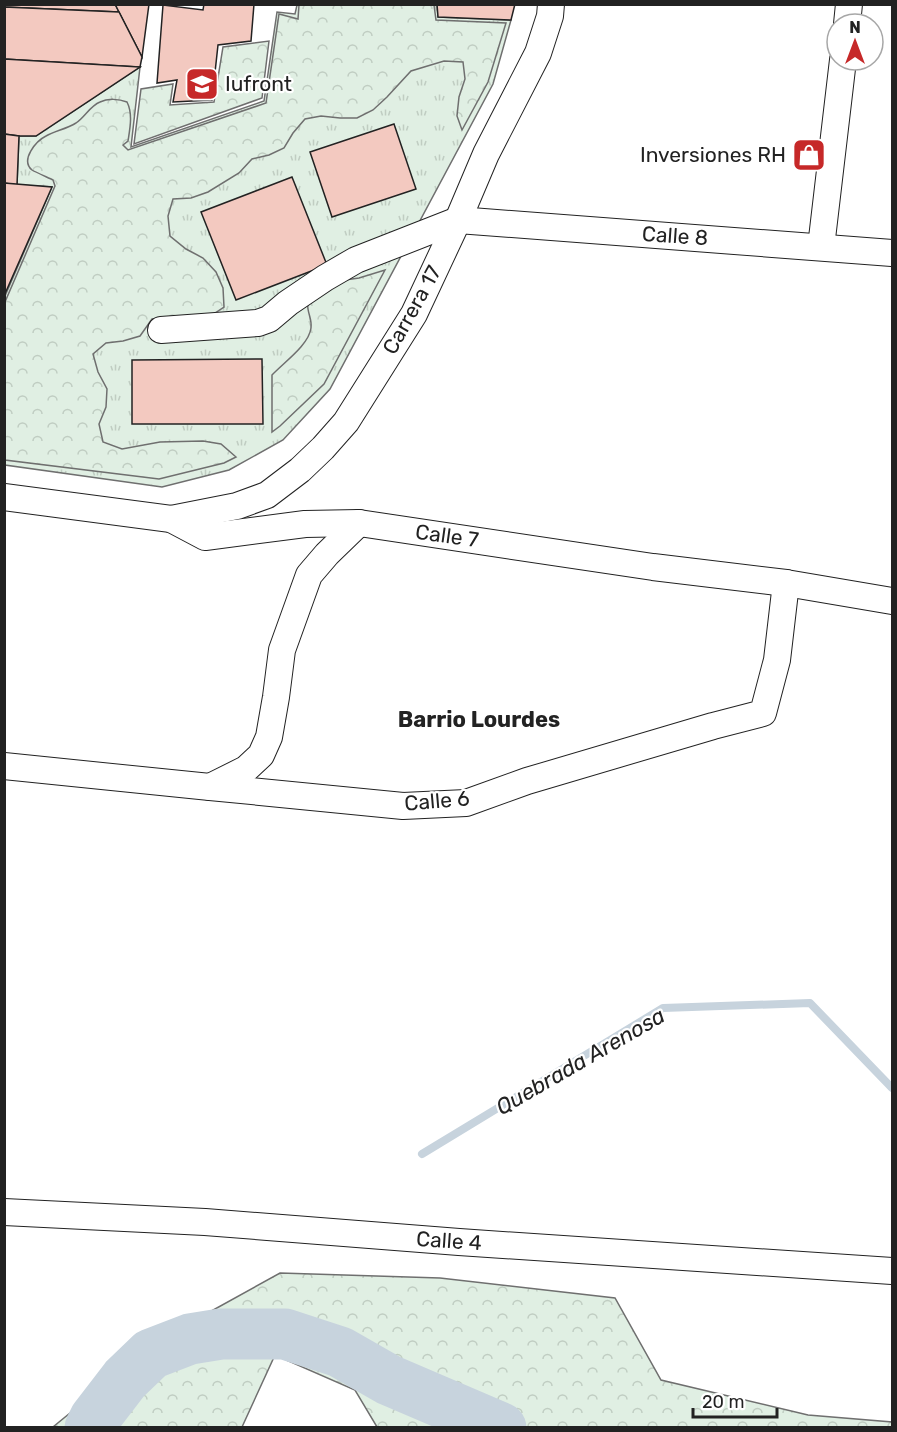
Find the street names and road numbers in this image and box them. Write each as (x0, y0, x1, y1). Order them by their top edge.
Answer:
street label: Calle 8 (641, 221, 709, 250)
street label: Carrera 17 (377, 261, 446, 358)
street label: Calle 7 (414, 519, 480, 552)
street label: Calle 6 (403, 785, 471, 816)
street label: Calle 4 (415, 1226, 483, 1255)

